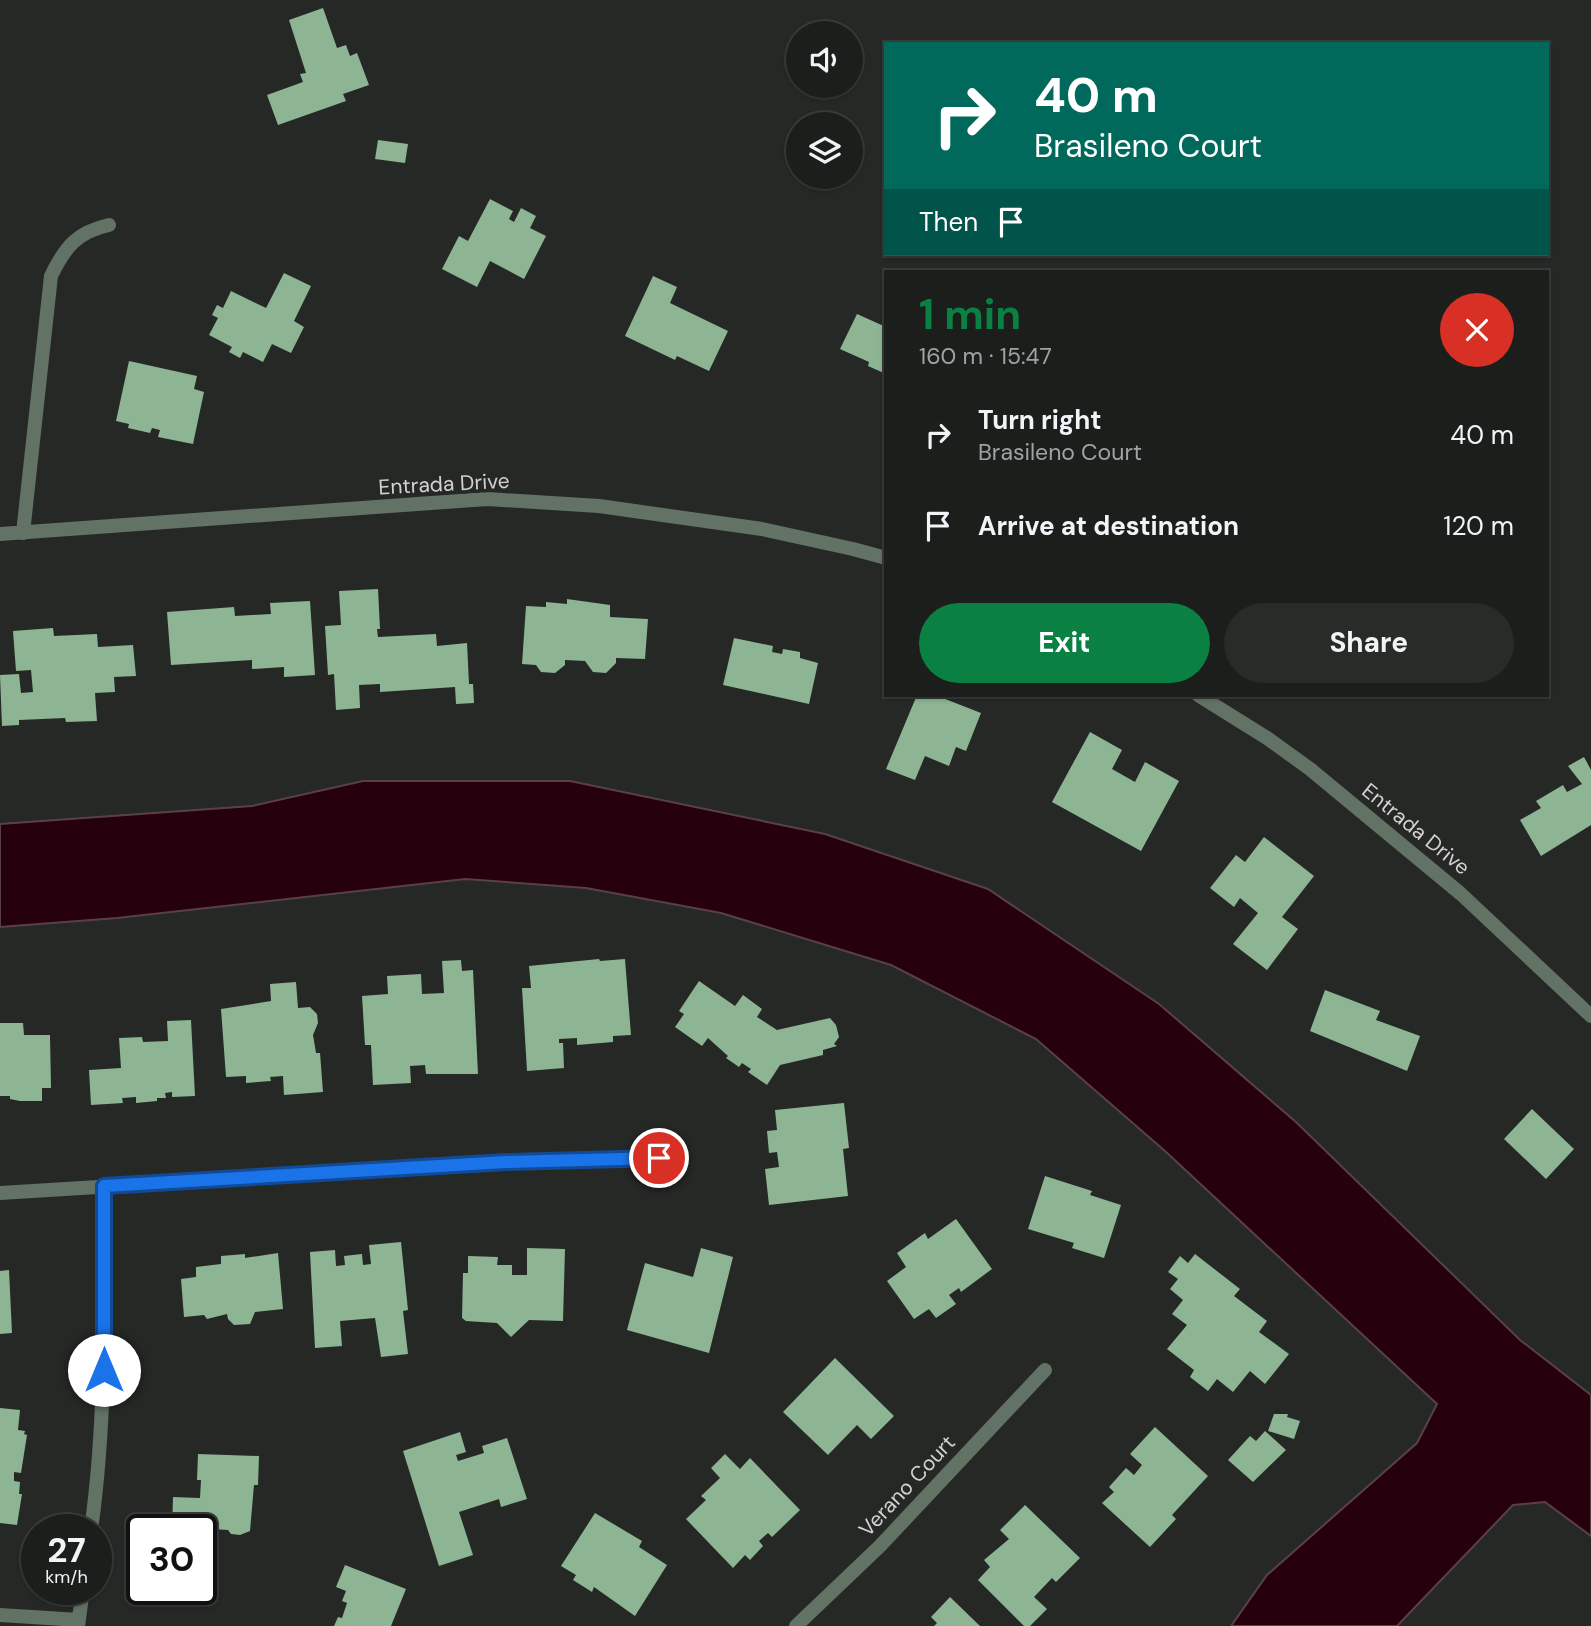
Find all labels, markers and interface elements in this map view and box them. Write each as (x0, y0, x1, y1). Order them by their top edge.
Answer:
map controls (786, 21, 863, 189)
button: sound (786, 21, 863, 98)
text: 40 m (1034, 63, 1158, 127)
icon: right (919, 70, 1010, 161)
button: layers (786, 112, 863, 189)
text: Brasileno Court (1034, 125, 1262, 167)
icon: arrive (992, 203, 1030, 241)
text: Then (919, 205, 978, 239)
text: 1 min (919, 287, 1021, 342)
button: close (1440, 293, 1514, 367)
text: 160 m · 15:47 (919, 341, 1052, 371)
text: Turn right (978, 403, 1102, 437)
icon: right (919, 416, 957, 454)
text: 40 m (1450, 418, 1514, 452)
text: Brasileno Court (978, 437, 1142, 467)
street label: Entrada Drive (378, 467, 510, 501)
icon: arrive (919, 507, 957, 545)
text: Arrive at destination (978, 509, 1239, 543)
text: 120 m (1443, 509, 1514, 543)
button: Exit (919, 603, 1210, 683)
button: Share (1224, 603, 1514, 683)
street label: Entrada Drive (1356, 777, 1476, 881)
pin (629, 1128, 689, 1188)
icon: arrive (640, 1139, 678, 1177)
position arrow (67, 1333, 141, 1407)
street label: Verano Court (853, 1429, 961, 1543)
speed limit sign: 30 (126, 1514, 217, 1605)
text: 27 (47, 1527, 86, 1573)
text: km/h (45, 1565, 88, 1589)

